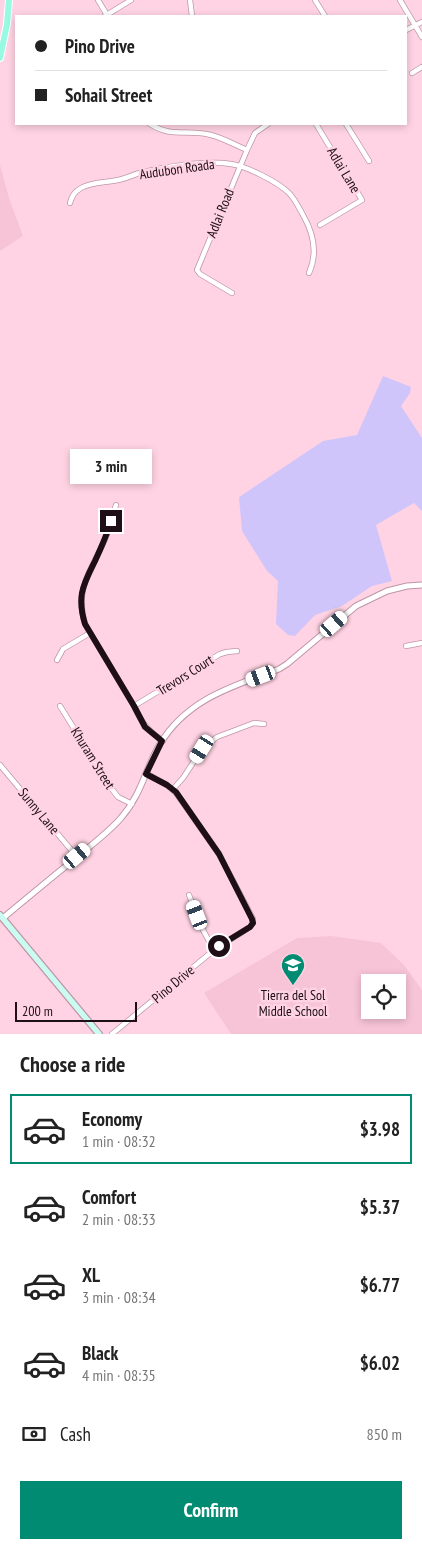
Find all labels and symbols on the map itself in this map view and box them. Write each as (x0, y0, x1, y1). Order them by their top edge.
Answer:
street label: Adlai Lane (323, 144, 365, 197)
street label: Audubon Roada (138, 155, 216, 183)
street label: Adlai Road (202, 186, 238, 240)
callout: 3 min (70, 448, 152, 484)
route end (100, 510, 122, 532)
car (317, 608, 350, 640)
street label: Trevors Court (153, 650, 217, 699)
car (244, 664, 277, 688)
street label: Khuram Street (67, 724, 119, 792)
car (187, 732, 216, 766)
street label: Sunny Lane (14, 784, 64, 838)
car (60, 841, 93, 871)
car (184, 898, 209, 932)
route start (208, 935, 230, 957)
school or university icon: Tierra del Sol Middle School (280, 952, 306, 986)
street label: Pino Drive (148, 961, 198, 1007)
place label: Tierra del Sol Middle School (259, 986, 328, 1020)
scale bar (15, 999, 138, 1022)

